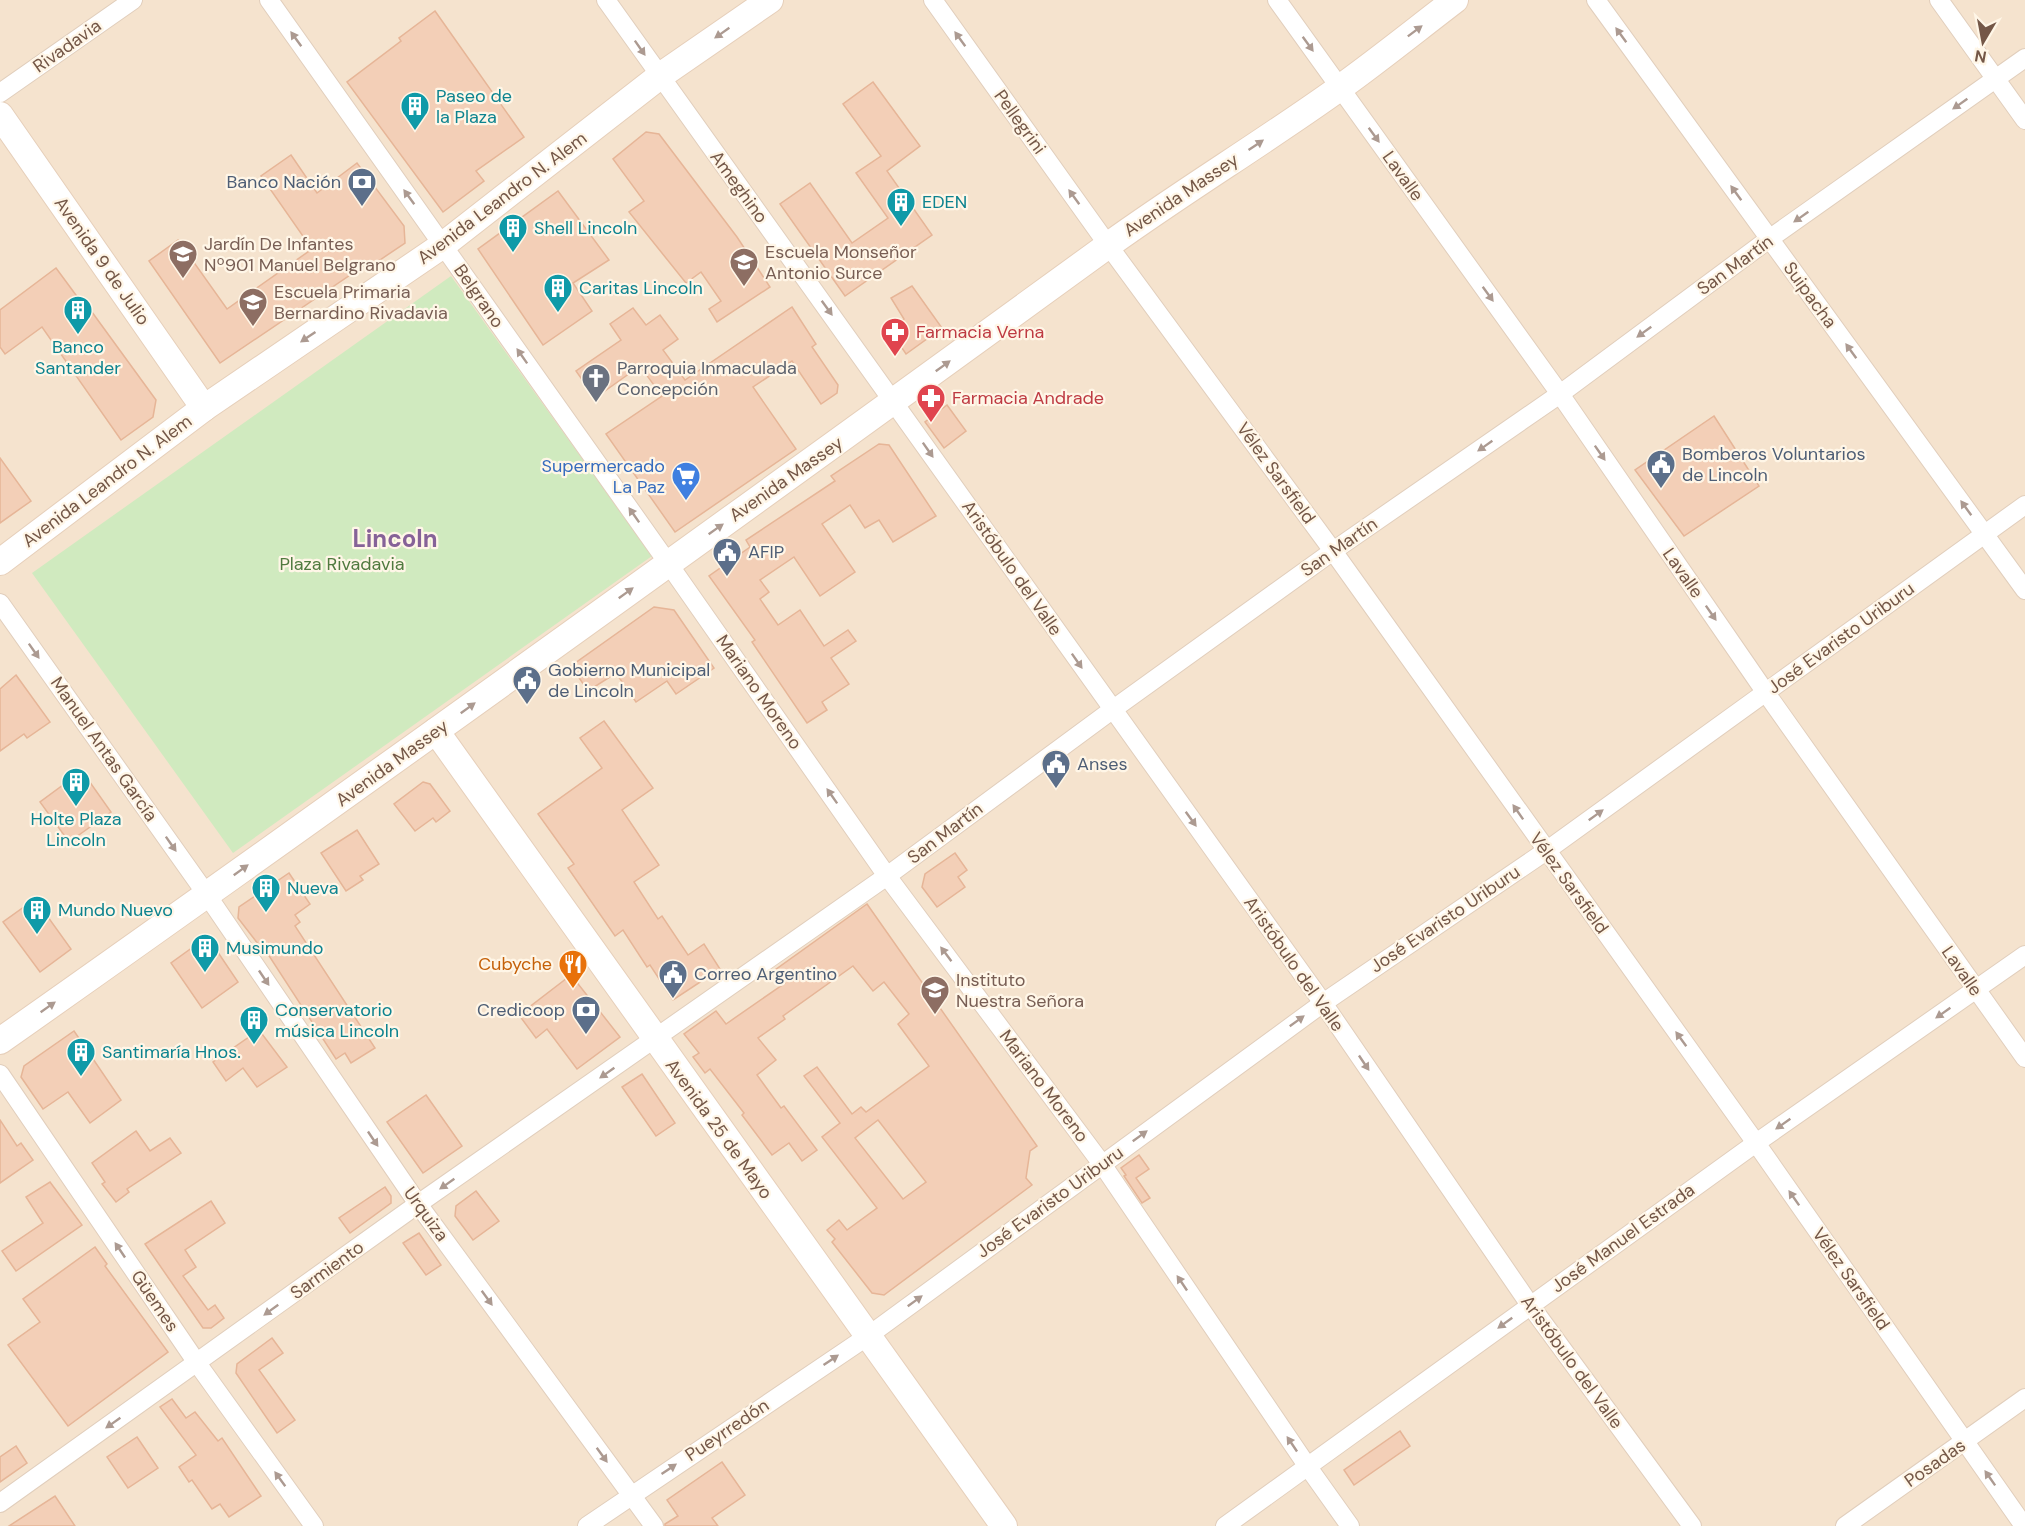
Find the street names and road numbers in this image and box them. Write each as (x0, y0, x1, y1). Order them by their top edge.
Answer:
street label: Rivadavia (28, 14, 106, 78)
street label: Pellegrini (989, 85, 1051, 159)
street label: Avenida Leandro N. Alem (412, 126, 592, 270)
street label: Ameghino (705, 146, 773, 228)
street label: Lavalle (1377, 146, 1429, 206)
street label: Avenida Massey (1119, 148, 1243, 242)
street label: Avenida 9 de Julio (49, 192, 155, 330)
street label: San Martín (1692, 229, 1778, 301)
street label: Suipacha (1778, 257, 1842, 333)
street label: Belgrano (448, 259, 510, 333)
street label: Avenida Leandro N. Alem (17, 409, 197, 553)
street label: Vélez Sarsfield (1231, 417, 1321, 529)
street label: Avenida Massey (724, 431, 848, 527)
street label: Aristóbulo del Valle (956, 496, 1068, 640)
street label: San Martín (1296, 512, 1382, 582)
street label: Lavalle (1657, 543, 1709, 603)
street label: José Evaristo Uriburu (1763, 577, 1919, 699)
street label: Mariano Moreno (710, 630, 808, 754)
street label: Manuel Antas García (45, 672, 163, 826)
street label: Avenida Massey (331, 714, 453, 812)
street label: San Martín (903, 797, 987, 869)
street label: Vélez Sarsfield (1524, 827, 1614, 939)
street label: José Evaristo Uriburu (1365, 860, 1525, 978)
street label: Aristóbulo del Valle (1238, 892, 1350, 1036)
street label: Lavalle (1936, 941, 1988, 1001)
street label: Mariano Moreno (994, 1025, 1094, 1147)
street label: Avenida 25 de Mayo (660, 1054, 778, 1204)
street label: José Evaristo Uriburu (972, 1141, 1128, 1263)
street label: José Manuel Estrada (1546, 1178, 1700, 1298)
street label: Urquiza (398, 1182, 454, 1246)
street label: Vélez Sarsfield (1807, 1223, 1895, 1335)
street label: Sarmiento (285, 1235, 369, 1305)
street label: Güemes (126, 1265, 184, 1337)
street label: Aristóbulo del Valle (1515, 1290, 1629, 1434)
street label: Pueyrredón (680, 1393, 774, 1467)
street label: Posadas (1900, 1433, 1970, 1493)

